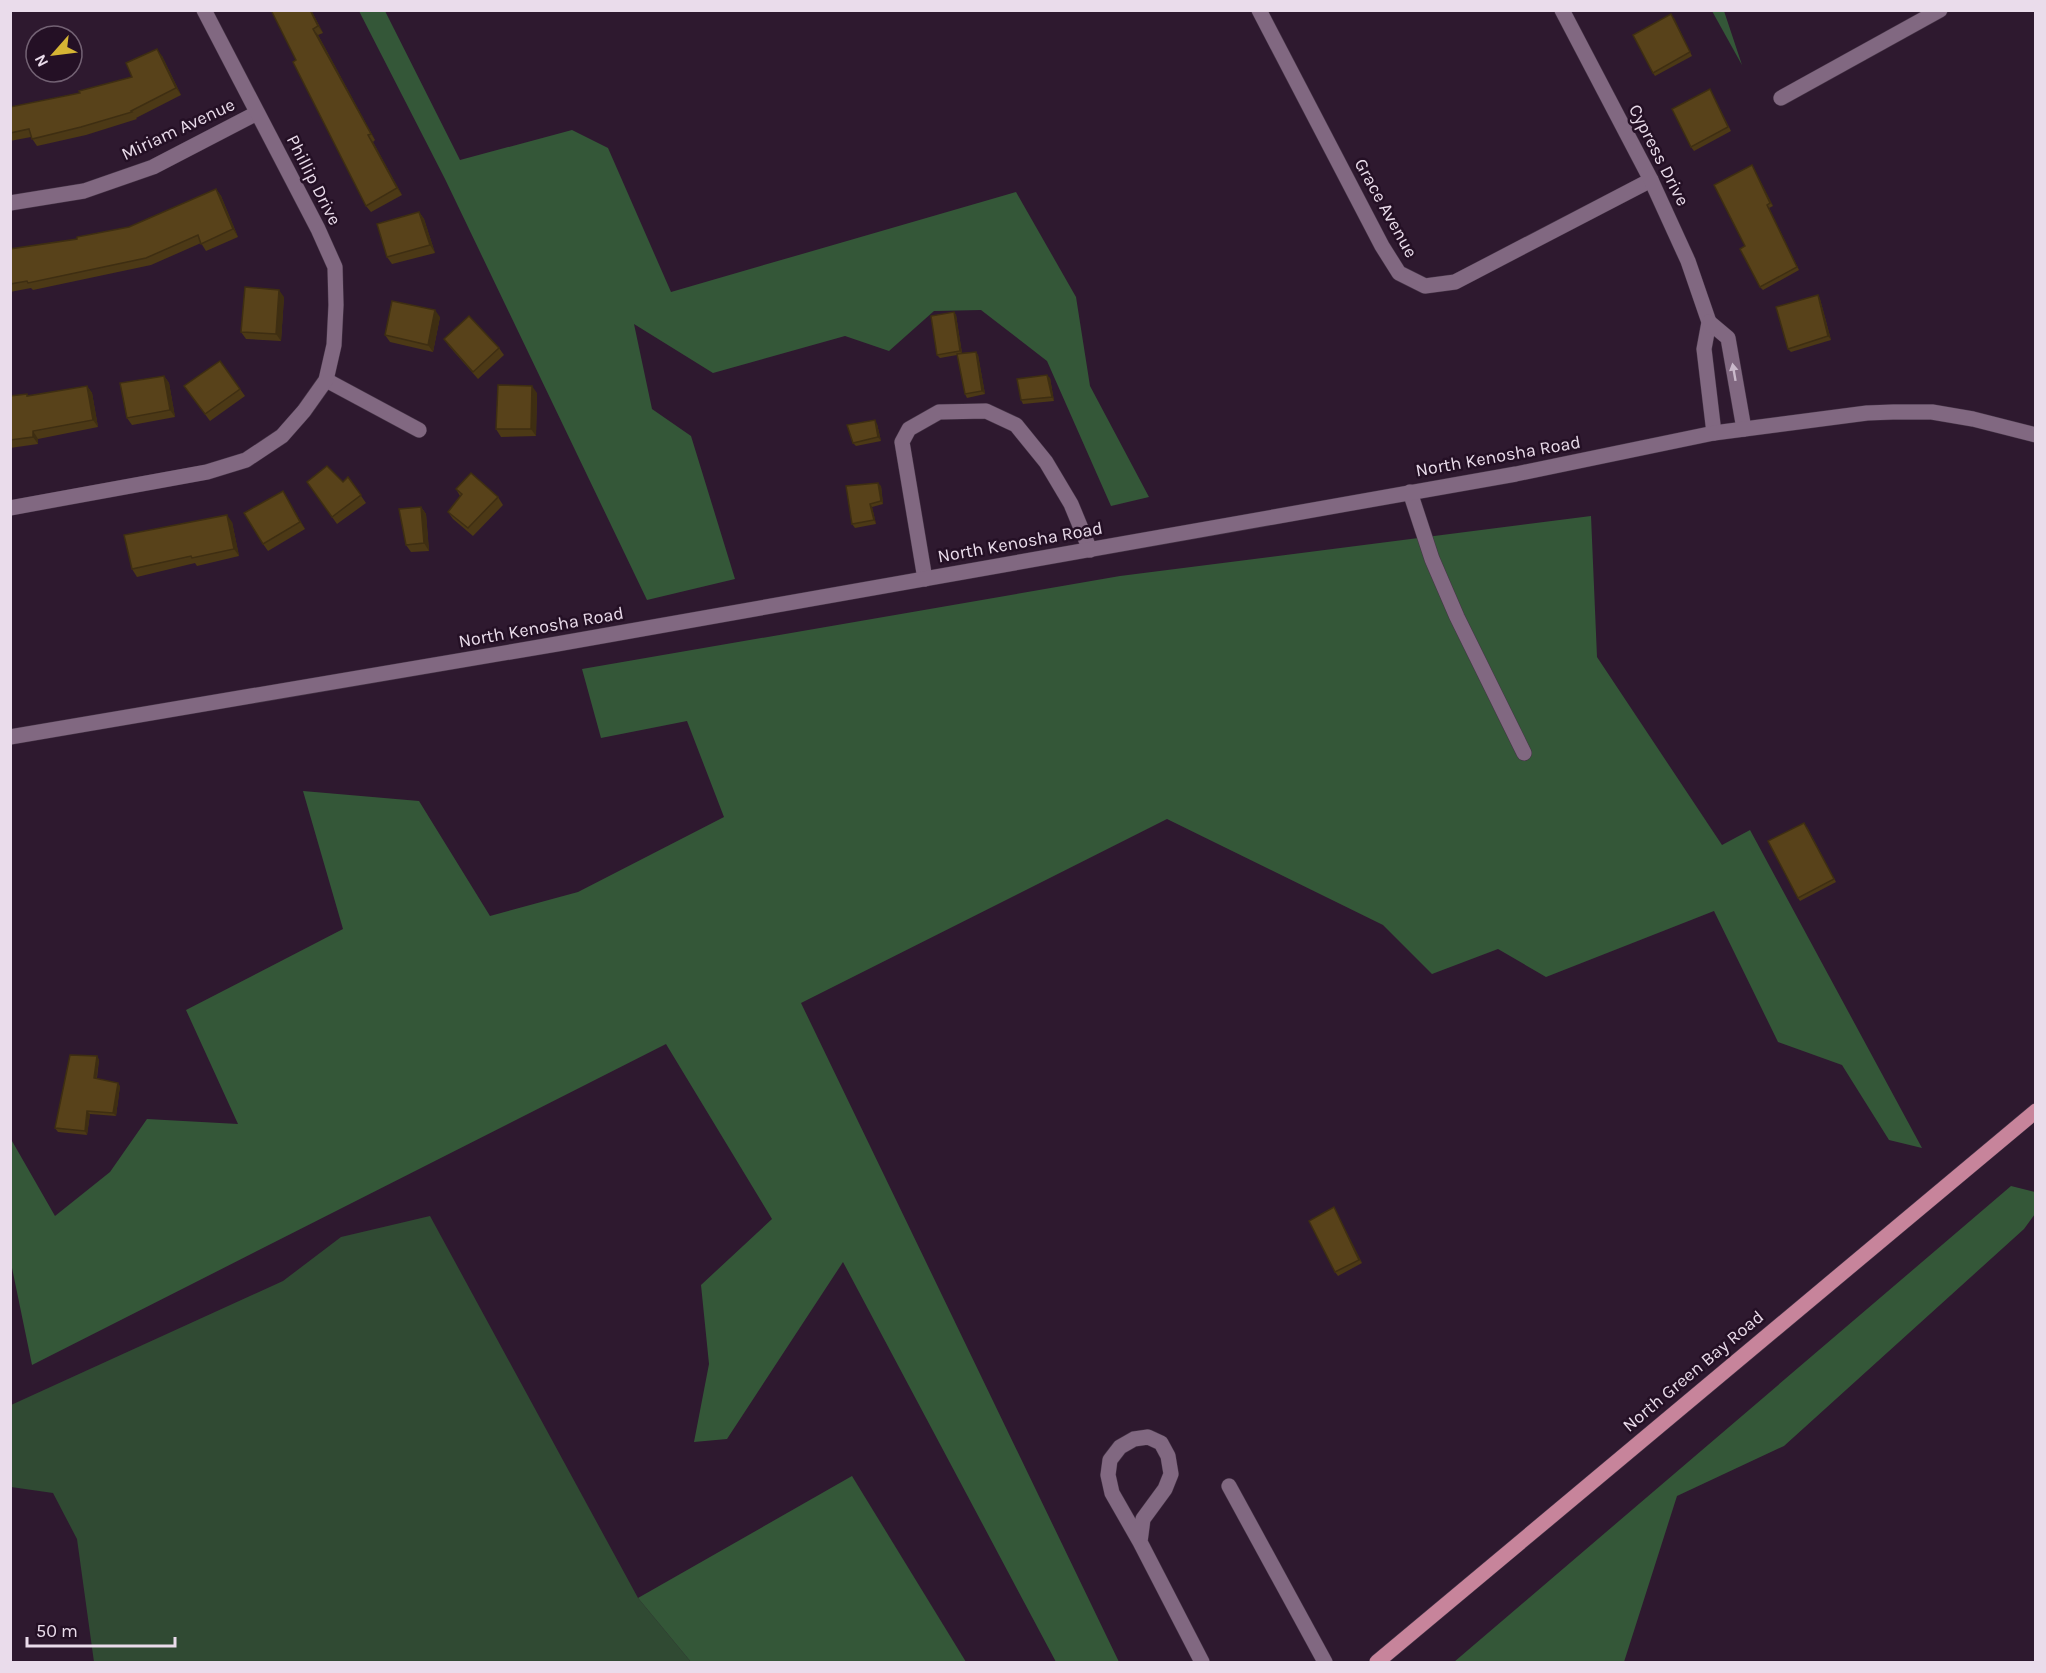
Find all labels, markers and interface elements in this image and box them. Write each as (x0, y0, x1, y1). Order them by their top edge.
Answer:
north arrow (24, 24, 84, 84)
text: N (30, 51, 52, 70)
street label: Miriam Avenue (118, 93, 238, 165)
street label: Cypress Drive (1624, 101, 1694, 209)
street label: Phillip Drive (282, 131, 346, 229)
street label: Grace Avenue (1350, 155, 1422, 261)
one-way arrow (1729, 362, 1738, 381)
street label: North Kenosha Road (1414, 431, 1582, 481)
street label: North Kenosha Road (936, 517, 1104, 567)
street label: North Kenosha Road (457, 602, 625, 652)
street label: North Green Bay Road (1618, 1306, 1768, 1436)
scale bar (27, 1610, 176, 1648)
text: 50 m (36, 1620, 78, 1642)

